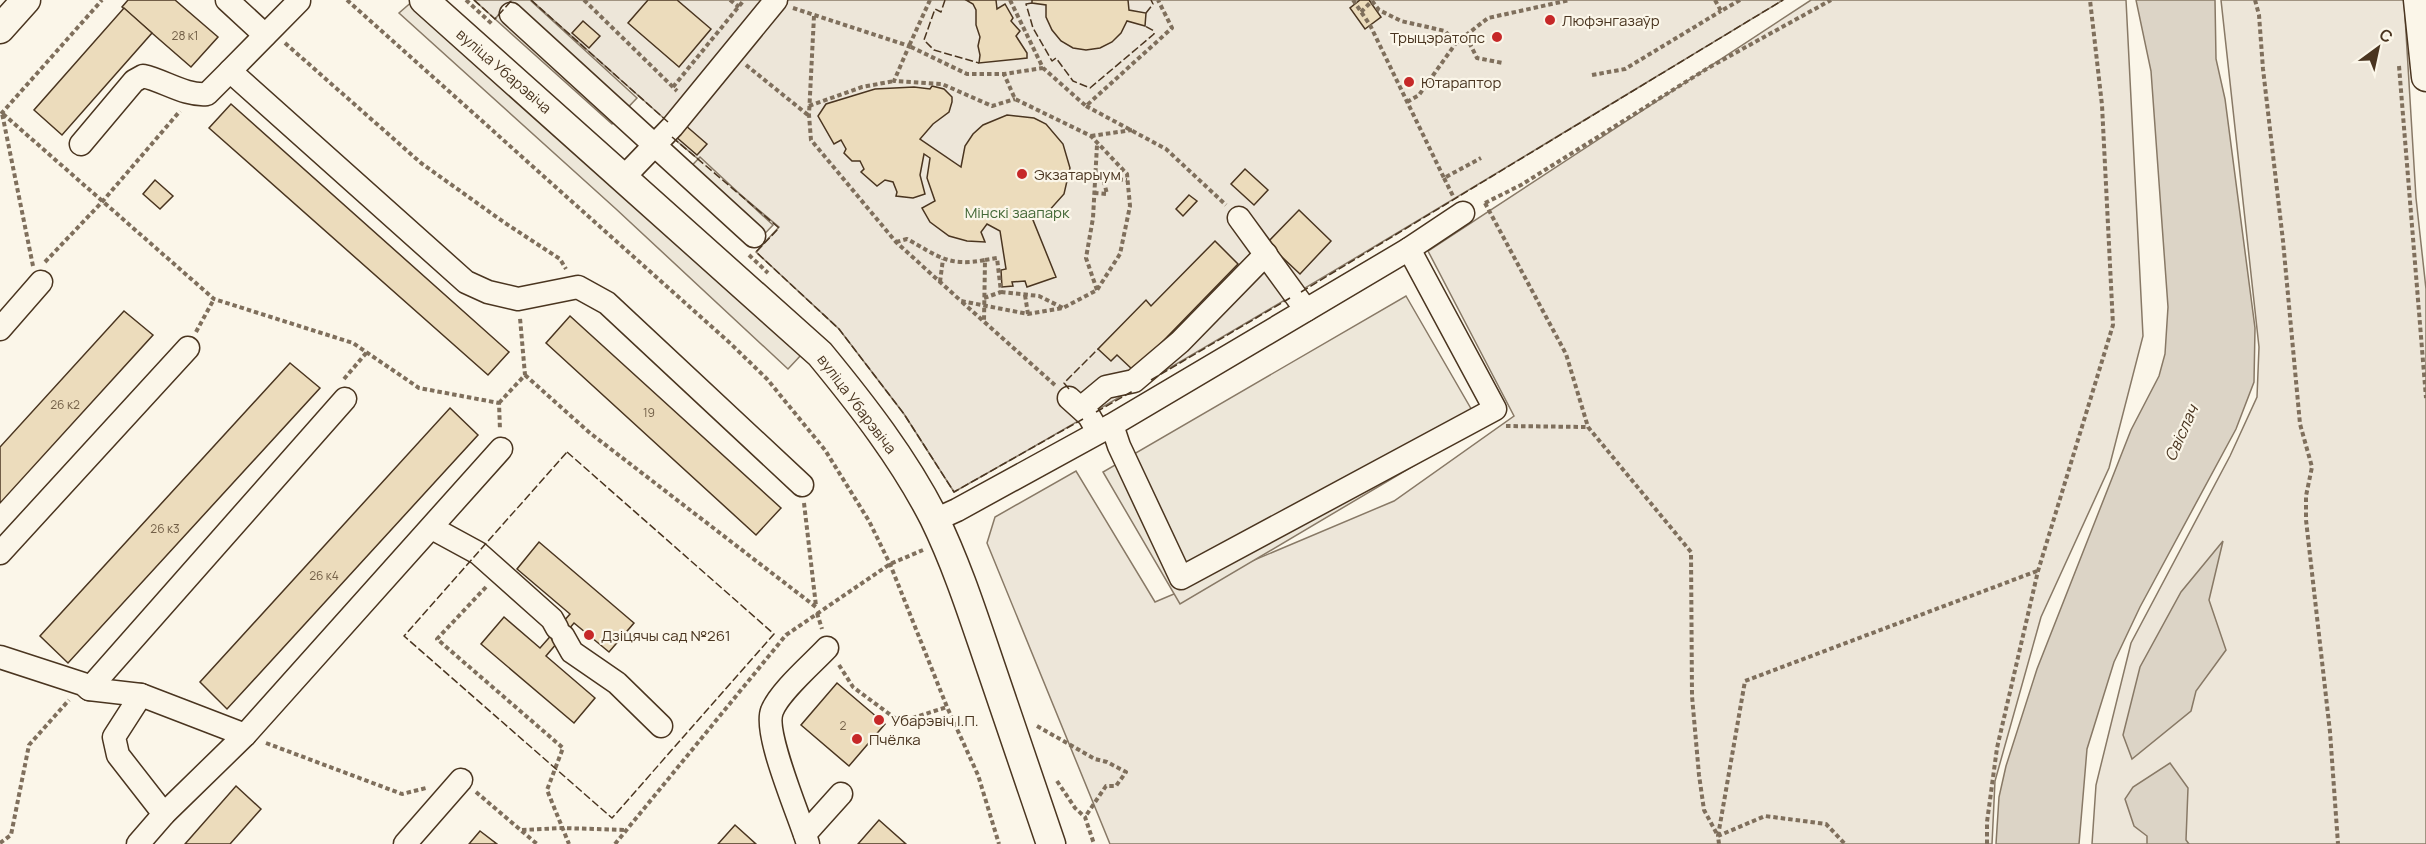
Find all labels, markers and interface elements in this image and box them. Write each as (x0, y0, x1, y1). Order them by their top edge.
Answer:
place label: Люфэнгазаўр (1562, 10, 1660, 31)
marker: Люфэнгазаўр (1543, 13, 1557, 27)
north arrow (2348, 18, 2408, 78)
text: С (2375, 23, 2397, 48)
street label: вуліца Убарэвіча (452, 24, 556, 118)
house number: 28 к1 (172, 27, 198, 44)
place label: Трыцэратопс (1390, 27, 1485, 48)
marker: Трыцэратопс (1490, 30, 1504, 44)
place label: Ютараптор (1421, 72, 1501, 93)
marker: Ютараптор (1402, 75, 1416, 89)
place label: Экзатарыум (1034, 164, 1121, 185)
marker: Экзатарыум (1015, 167, 1029, 181)
park label: Мінскі заапарк (965, 202, 1070, 223)
street label: вуліца Убарэвіча (813, 350, 901, 458)
house number: 26 к2 (50, 396, 80, 413)
water label: Свіслач (2159, 400, 2204, 465)
house number: 19 (643, 404, 655, 421)
house number: 26 к3 (150, 520, 180, 537)
house number: 26 к4 (309, 567, 339, 584)
place label: Дзіцячы сад №261 (601, 625, 731, 646)
marker: Дзіцячы сад №261 (582, 628, 596, 642)
place label: Убарэвіч І.П. (891, 710, 979, 731)
marker: Убарэвіч І.П. (872, 713, 886, 727)
house number: 2 (840, 717, 847, 734)
place label: Пчёлка (869, 729, 921, 750)
marker: Пчёлка (850, 732, 864, 746)

